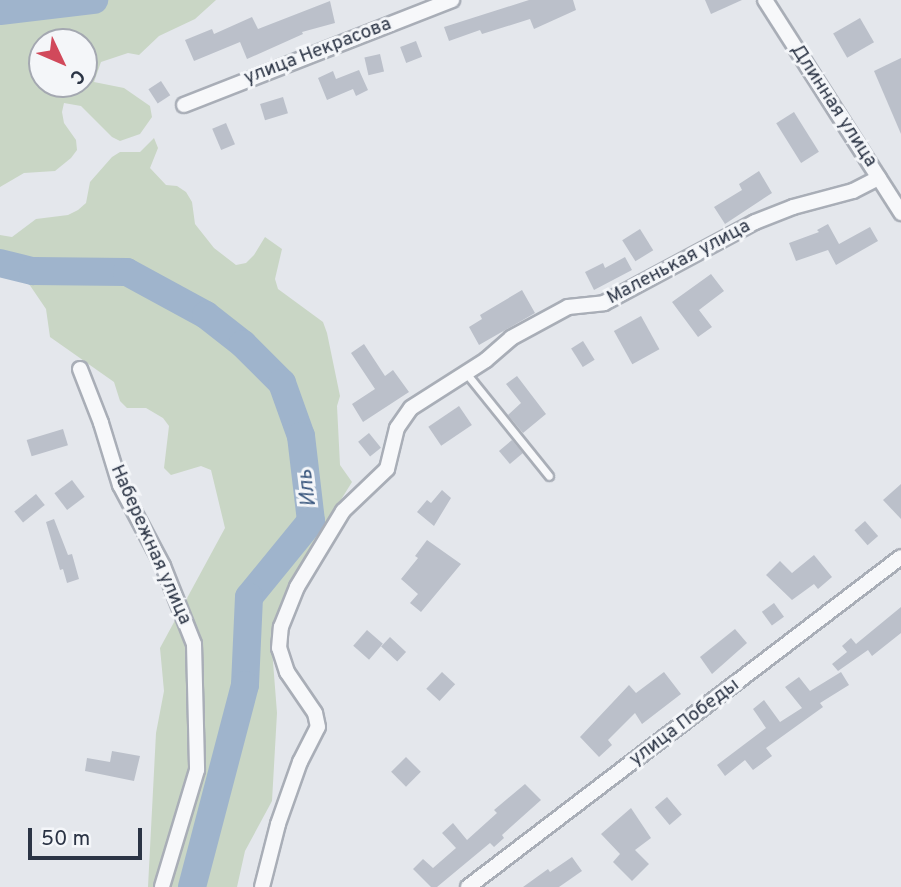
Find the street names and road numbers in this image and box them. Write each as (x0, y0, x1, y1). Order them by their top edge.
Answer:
street label: улица Некрасова (241, 13, 395, 91)
street label: Длинная улица (785, 40, 881, 172)
street label: Маленькая улица (603, 216, 755, 310)
street label: Набережная улица (105, 462, 195, 628)
street label: улица Победы (626, 674, 744, 772)

